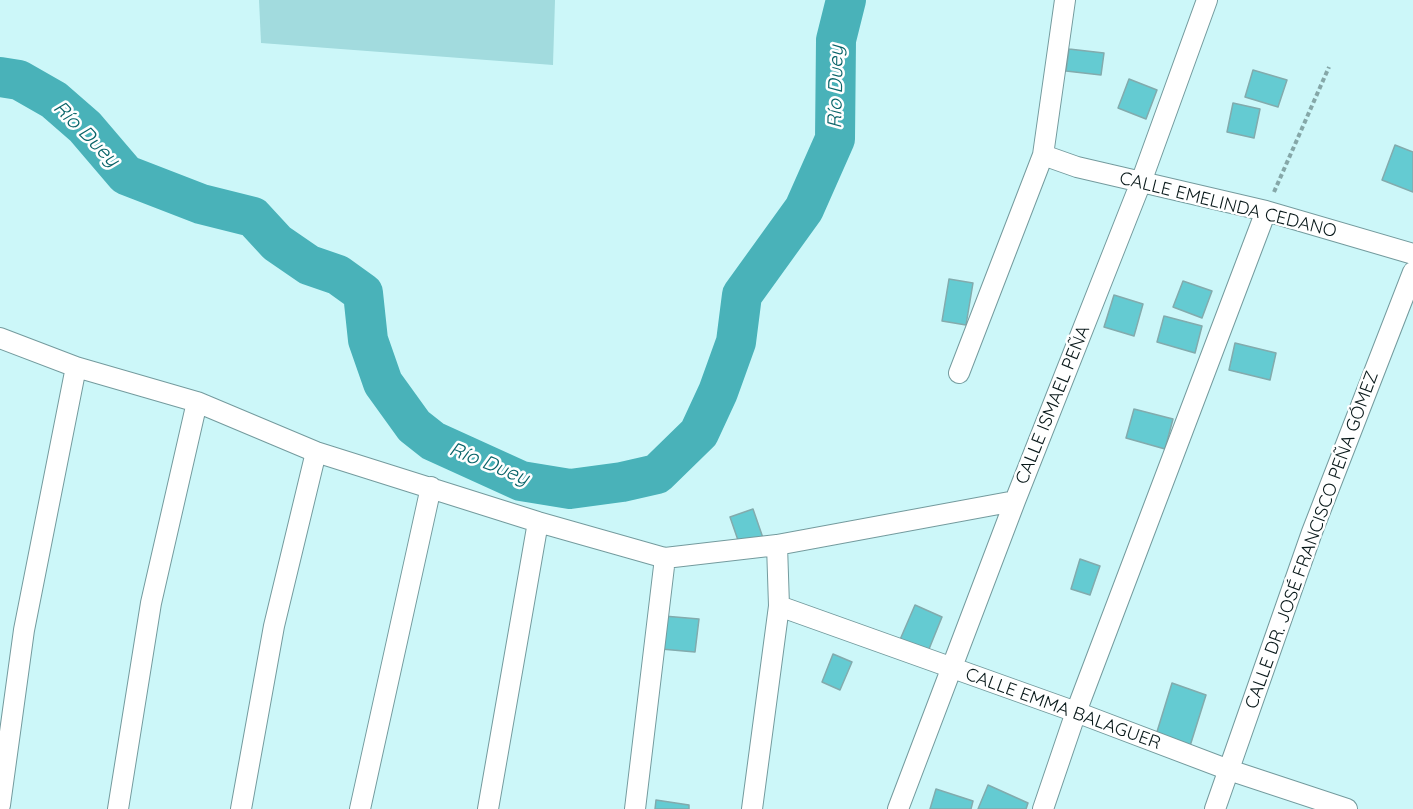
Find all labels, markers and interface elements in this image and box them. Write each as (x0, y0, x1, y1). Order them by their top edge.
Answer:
water label: Río Duey (823, 45, 849, 129)
water label: Río Duey (48, 96, 124, 172)
street label: CALLE EMELINDA CEDANO (1117, 168, 1339, 242)
street label: CALLE ISMAEL PEÑA (1011, 322, 1095, 488)
street label: CALLE DR. JOSÉ FRANCISCO PEÑA GÓMEZ (1241, 368, 1383, 712)
water label: Río Duey (446, 437, 532, 491)
street label: CALLE EMMA BALAGUER (962, 664, 1164, 754)

